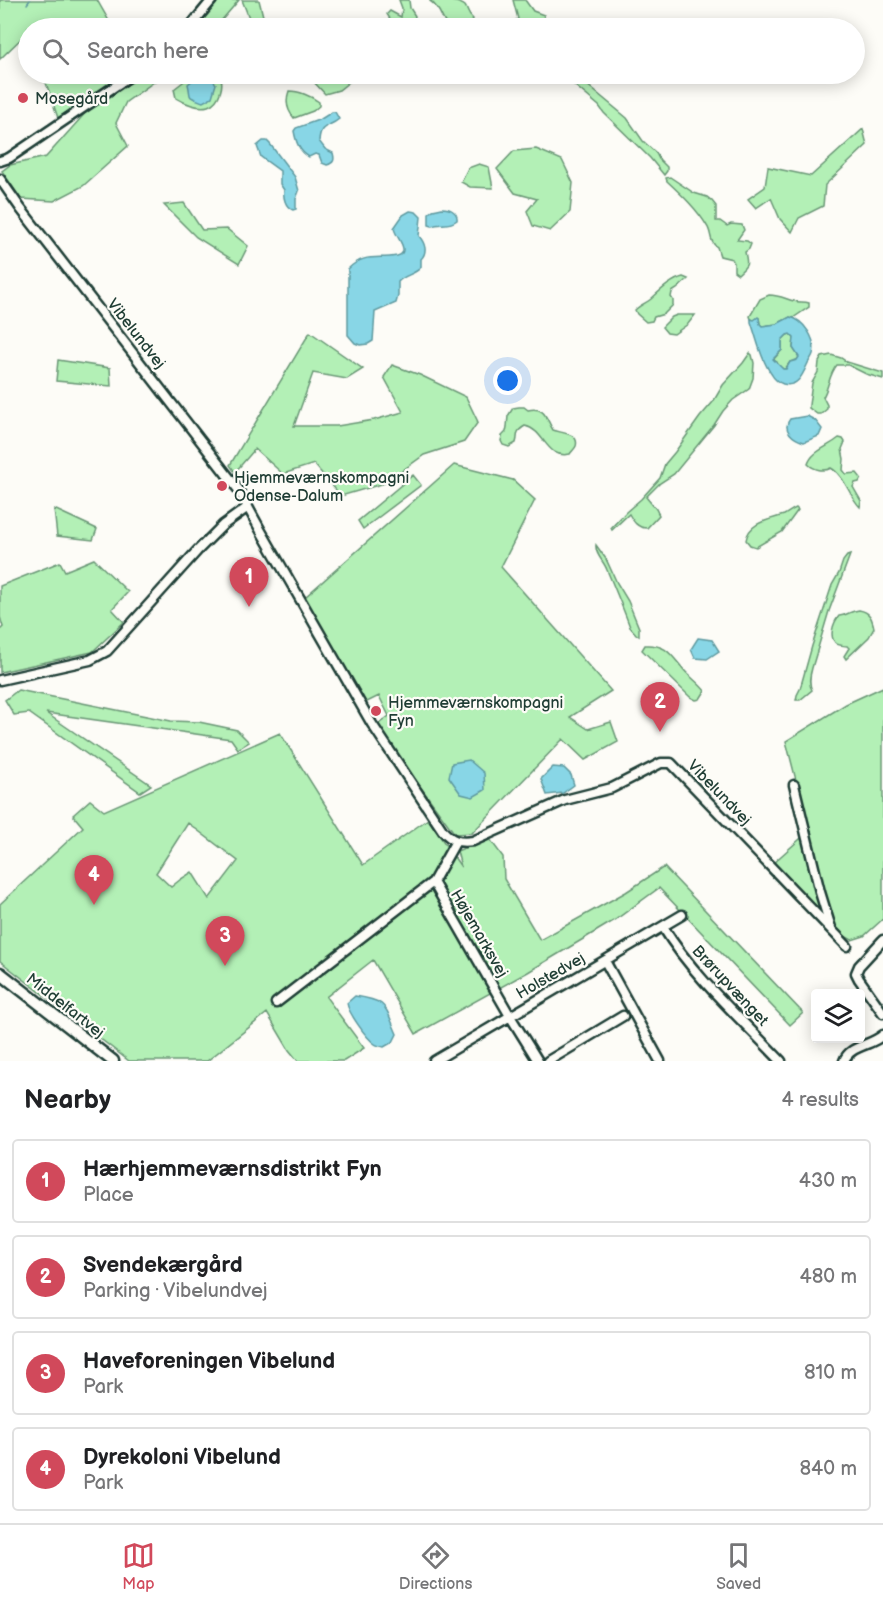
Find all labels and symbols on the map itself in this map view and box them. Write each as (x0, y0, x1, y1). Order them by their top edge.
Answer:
place label: Mosegård (35, 90, 108, 109)
marker: Mosegård (16, 91, 30, 105)
street label: Vibelundvej (103, 295, 169, 373)
your location (493, 366, 522, 395)
place label: Hjemmeværnskompagni Odense-Dalum (234, 469, 409, 506)
marker: Hjemmeværnskompagni Odense-Dalum (215, 479, 229, 493)
pin: 1 (230, 558, 268, 607)
pin: 2 (640, 682, 680, 732)
place label: Hjemmeværnskompagni Fyn (388, 694, 563, 731)
marker: Hjemmeværnskompagni Fyn (369, 704, 383, 718)
street label: Vibelundvej (683, 756, 755, 830)
pin: 4 (74, 856, 113, 905)
street label: Højemarksvej (446, 886, 512, 981)
pin: 3 (206, 916, 244, 966)
street label: Brørupvænget (688, 942, 772, 1030)
street label: Holstedvej (513, 949, 588, 1004)
street label: Middelfartvej (22, 970, 108, 1043)

